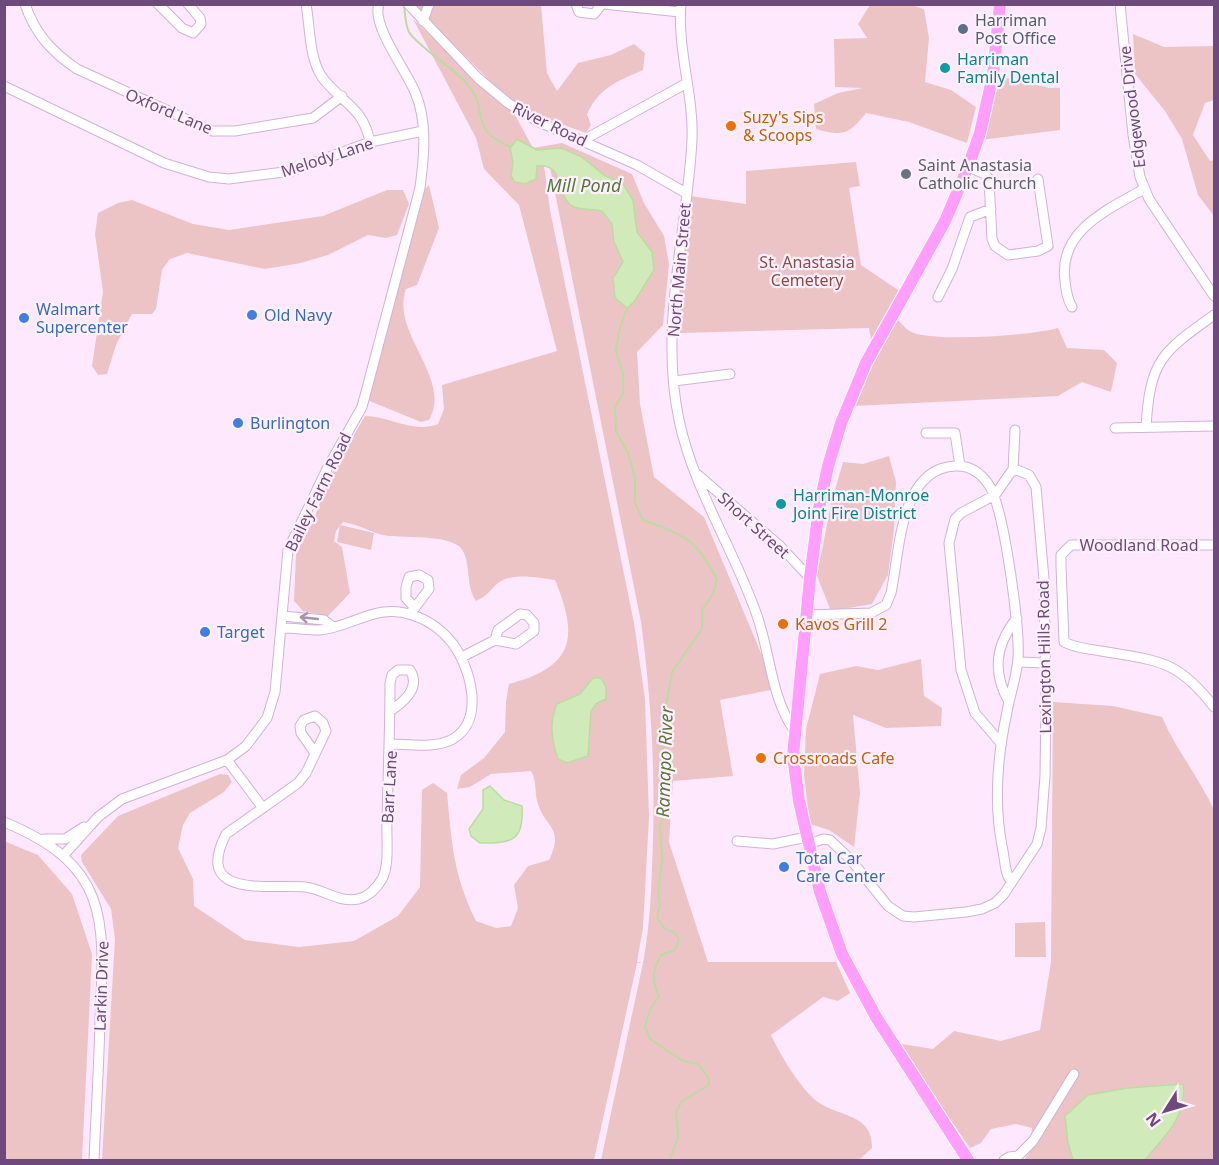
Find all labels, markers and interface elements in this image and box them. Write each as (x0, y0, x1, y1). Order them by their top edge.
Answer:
place label: Harriman Post Office (975, 9, 1056, 49)
marker: Harriman Post Office (956, 22, 970, 36)
street label: Edgewood Drive (1114, 45, 1150, 169)
place label: Harriman Family Dental (957, 48, 1059, 88)
marker: Harriman Family Dental (938, 61, 952, 75)
street label: Oxford Lane (122, 83, 216, 139)
street label: River Road (509, 96, 591, 152)
place label: Suzy's Sips & Scoops (743, 106, 823, 146)
marker: Suzy's Sips & Scoops (724, 119, 738, 133)
street label: Melody Lane (278, 132, 376, 182)
place label: Saint Anastasia Catholic Church (918, 154, 1036, 194)
marker: Saint Anastasia Catholic Church (899, 167, 913, 181)
water label: Mill Pond (547, 173, 622, 197)
street label: North Main Street (662, 202, 696, 338)
park label: St. Anastasia Cemetery (759, 251, 855, 291)
place label: Walmart Supercenter (36, 298, 128, 338)
place label: Old Navy (264, 304, 333, 326)
marker: Old Navy (245, 308, 259, 322)
marker: Walmart Supercenter (17, 311, 31, 325)
place label: Burlington (250, 412, 330, 434)
marker: Burlington (231, 416, 245, 430)
street label: Bailey Farm Road (280, 429, 356, 555)
place label: Harriman-Monroe Joint Fire District (791, 484, 929, 524)
street label: Short Street (713, 487, 795, 563)
marker: Harriman-Monroe Joint Fire District (774, 497, 788, 511)
street label: Woodland Road (1079, 534, 1199, 556)
street label: Lexington Hills Road (1032, 580, 1056, 734)
one-way arrow (300, 612, 320, 623)
place label: Kavos Grill 2 (795, 613, 887, 635)
marker: Kavos Grill 2 (776, 617, 790, 631)
place label: Target (217, 621, 265, 643)
marker: Target (198, 625, 212, 639)
water label: Ramapo River (650, 705, 678, 818)
place label: Crossroads Cafe (773, 747, 895, 769)
street label: Barr Lane (376, 750, 402, 824)
marker: Crossroads Cafe (754, 751, 768, 765)
place label: Total Car Care Center (796, 847, 885, 887)
marker: Total Car Care Center (777, 860, 791, 874)
street label: Larkin Drive (88, 941, 114, 1031)
north arrow (1135, 1081, 1195, 1141)
text: N (1140, 1108, 1166, 1132)

